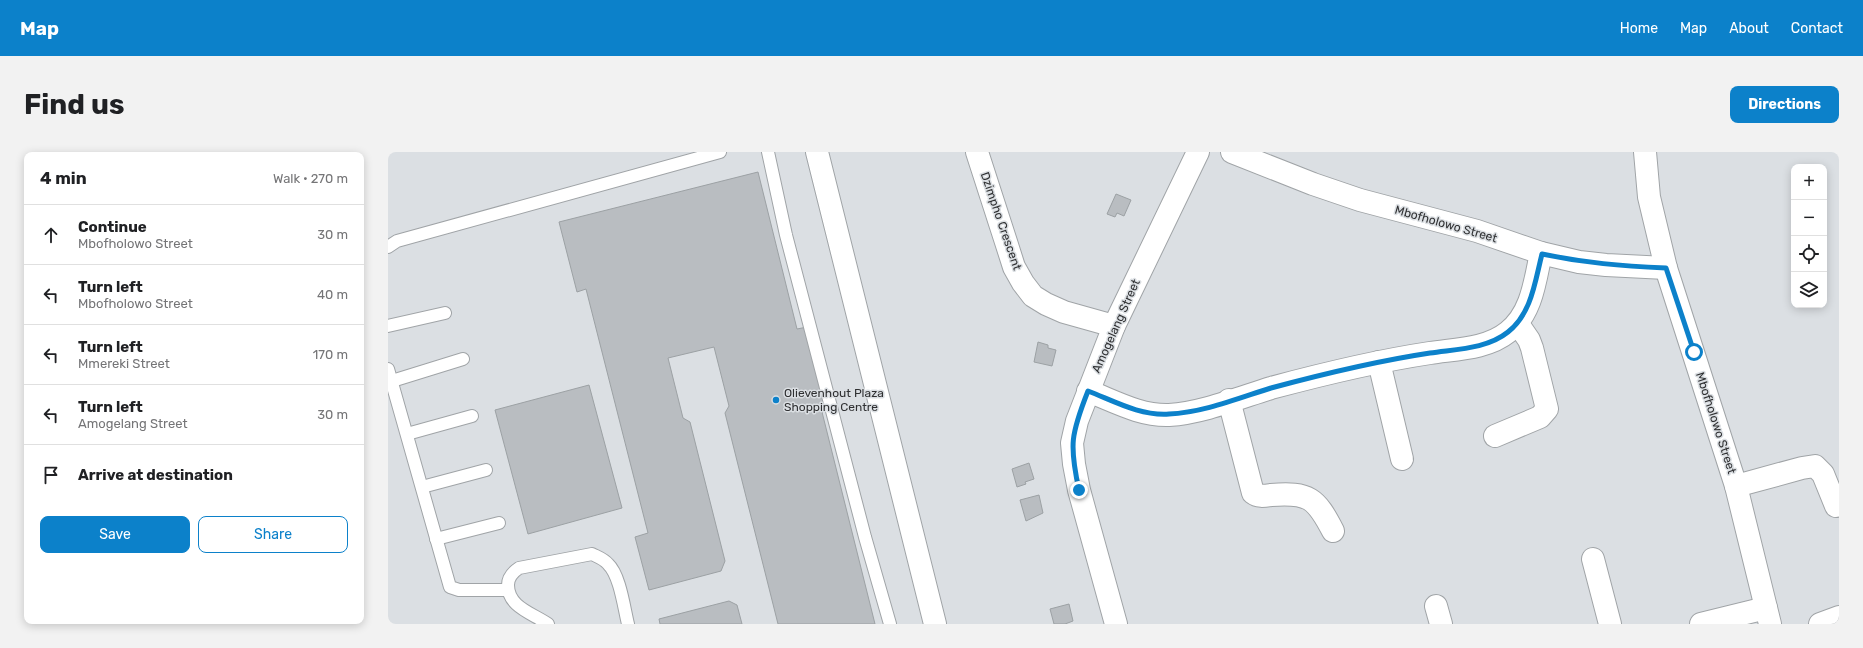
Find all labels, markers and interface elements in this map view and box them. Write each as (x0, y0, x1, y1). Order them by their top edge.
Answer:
text: Map (20, 17, 59, 40)
text: Home (1620, 20, 1658, 37)
text: Map (1680, 20, 1707, 37)
text: About (1729, 20, 1769, 37)
text: Contact (1791, 20, 1843, 37)
button: Directions (1730, 86, 1839, 123)
text: Find us (24, 88, 124, 121)
map controls (1791, 164, 1827, 308)
button: + (1791, 164, 1827, 200)
text: 4 min (40, 168, 87, 188)
street label: Dzimpho Crescent (978, 170, 1024, 272)
text: Walk · 270 m (273, 171, 348, 186)
button: − (1791, 200, 1827, 236)
street label: Mbofholowo Street (1393, 203, 1499, 245)
text: Continue (78, 218, 147, 236)
icon: ahead (40, 224, 62, 246)
text: 30 m (317, 227, 348, 242)
text: Mbofholowo Street (78, 236, 193, 251)
button: locate (1791, 236, 1827, 272)
button: layers (1791, 272, 1827, 308)
street label: Amogelang Street (1089, 277, 1143, 375)
text: Turn left (78, 278, 143, 296)
icon: left (40, 284, 62, 306)
text: 40 m (317, 287, 348, 302)
text: Mbofholowo Street (78, 296, 193, 311)
text: Turn left (78, 338, 143, 356)
route start (1685, 343, 1703, 361)
icon: left (40, 344, 62, 366)
text: 170 m (313, 347, 348, 362)
text: Mmereki Street (78, 356, 170, 371)
street label: Mbofholowo Street (1693, 370, 1739, 476)
place label: Olievenhout Plaza Shopping Centre (784, 386, 884, 414)
marker: Olievenhout Plaza Shopping Centre (771, 395, 781, 405)
text: Turn left (78, 398, 143, 416)
icon: left (40, 404, 62, 426)
text: 30 m (317, 407, 348, 422)
text: Amogelang Street (78, 416, 188, 431)
icon: arrive (40, 464, 62, 486)
text: Arrive at destination (78, 466, 233, 484)
route end (1070, 481, 1088, 499)
button: Save (40, 516, 190, 553)
button: Share (198, 516, 348, 553)

